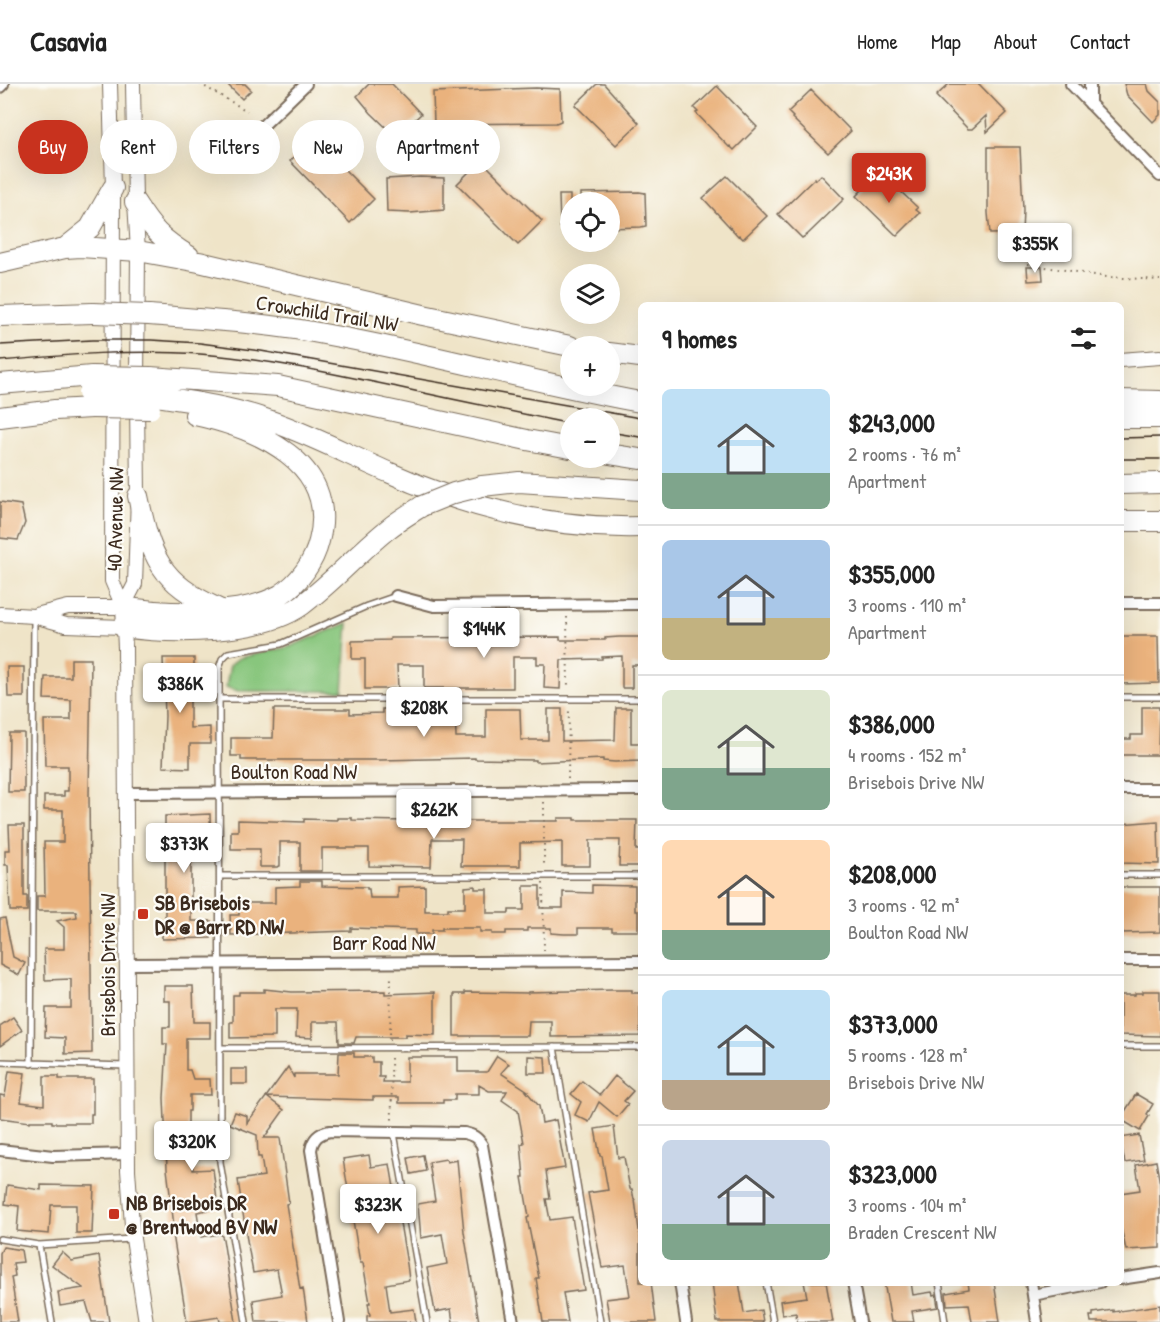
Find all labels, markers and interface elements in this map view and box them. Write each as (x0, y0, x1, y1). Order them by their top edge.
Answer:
text: Casavia (30, 22, 107, 60)
text: Home (857, 27, 898, 56)
text: Map (931, 27, 961, 56)
text: About (994, 27, 1037, 56)
text: Contact (1070, 27, 1130, 56)
chip: Buy (18, 120, 88, 174)
chip: Rent (100, 120, 177, 174)
chip: Filters (189, 120, 280, 174)
chip: New (292, 120, 364, 174)
chip: Apartment (376, 120, 500, 174)
pin: $243K (847, 153, 931, 204)
text: $243K (866, 159, 912, 186)
map controls (560, 192, 620, 468)
button: locate (560, 192, 620, 252)
pin: $355K (993, 223, 1077, 274)
text: $355K (1012, 229, 1058, 256)
button: layers (560, 264, 620, 324)
street label: Crowchild Trail NW (254, 287, 400, 339)
text: 9 homes (662, 321, 737, 356)
icon: filters (1067, 322, 1100, 355)
button: + (560, 336, 620, 396)
text: $243,000 (848, 405, 935, 440)
button: − (560, 408, 620, 468)
icon: home (710, 413, 782, 485)
text: 2 rooms · 76 m² (848, 440, 961, 467)
street label: 40 Avenue NW (100, 467, 130, 571)
text: Apartment (848, 467, 926, 494)
text: $355,000 (848, 556, 935, 591)
icon: home (710, 564, 782, 636)
text: 3 rooms · 110 m² (848, 591, 966, 618)
pin: $144K (442, 608, 526, 659)
text: $144K (463, 614, 505, 641)
text: Apartment (848, 618, 926, 645)
pin: $386K (138, 663, 222, 714)
text: $386K (157, 669, 203, 696)
pin: $208K (382, 687, 466, 738)
text: $208K (400, 693, 448, 720)
text: $386,000 (848, 706, 935, 741)
icon: home (710, 714, 782, 786)
text: 4 rooms · 152 m² (848, 741, 966, 768)
street label: Boulton Road NW (231, 757, 357, 786)
text: Brisebois Drive NW (848, 768, 984, 795)
pin: $262K (392, 789, 476, 840)
text: $262K (410, 795, 458, 822)
pin: $373K (142, 823, 226, 874)
text: $373K (160, 829, 208, 856)
text: $208,000 (848, 856, 936, 891)
icon: home (710, 864, 782, 936)
place label: SB Brisebois DR @ Barr RD NW (155, 888, 285, 941)
text: 3 rooms · 92 m² (848, 891, 959, 918)
street label: Brisebois Drive NW (93, 893, 122, 1037)
marker: SB Brisebois DR @ Barr RD NW (136, 907, 150, 921)
text: Boulton Road NW (848, 918, 968, 945)
street label: Barr Road NW (332, 928, 436, 957)
text: $373,000 (848, 1006, 938, 1041)
icon: home (710, 1014, 782, 1086)
text: 5 rooms · 128 m² (848, 1041, 967, 1068)
text: Brisebois Drive NW (848, 1068, 984, 1095)
pin: $320K (150, 1121, 234, 1172)
text: $320K (168, 1127, 216, 1154)
text: $323,000 (848, 1156, 937, 1191)
icon: home (710, 1164, 782, 1236)
pin: $323K (336, 1184, 420, 1235)
place label: NB Brisebois DR @ Brentwood BV NW (126, 1188, 278, 1241)
text: $323K (354, 1190, 402, 1217)
text: 3 rooms · 104 m² (848, 1191, 966, 1218)
marker: NB Brisebois DR @ Brentwood BV NW (107, 1207, 121, 1221)
text: Braden Crescent NW (848, 1218, 997, 1245)

